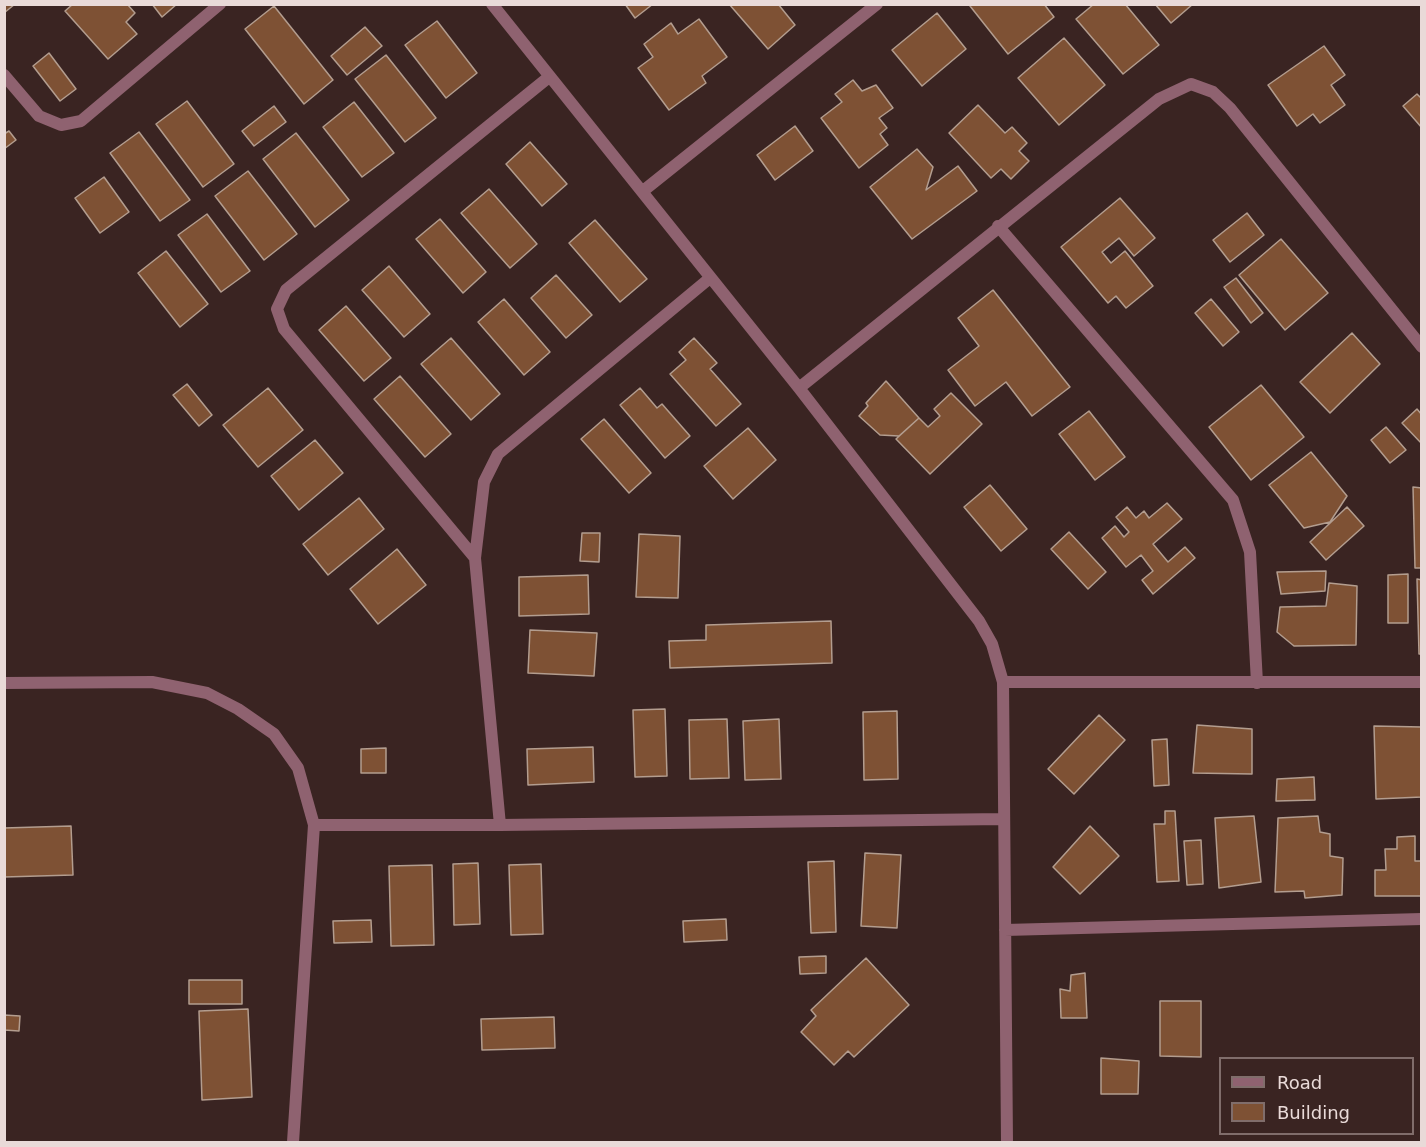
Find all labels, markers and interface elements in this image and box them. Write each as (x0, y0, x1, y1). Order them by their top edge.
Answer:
legend (1219, 1057, 1414, 1135)
text: Road (1277, 1072, 1322, 1093)
text: Building (1277, 1102, 1350, 1123)

